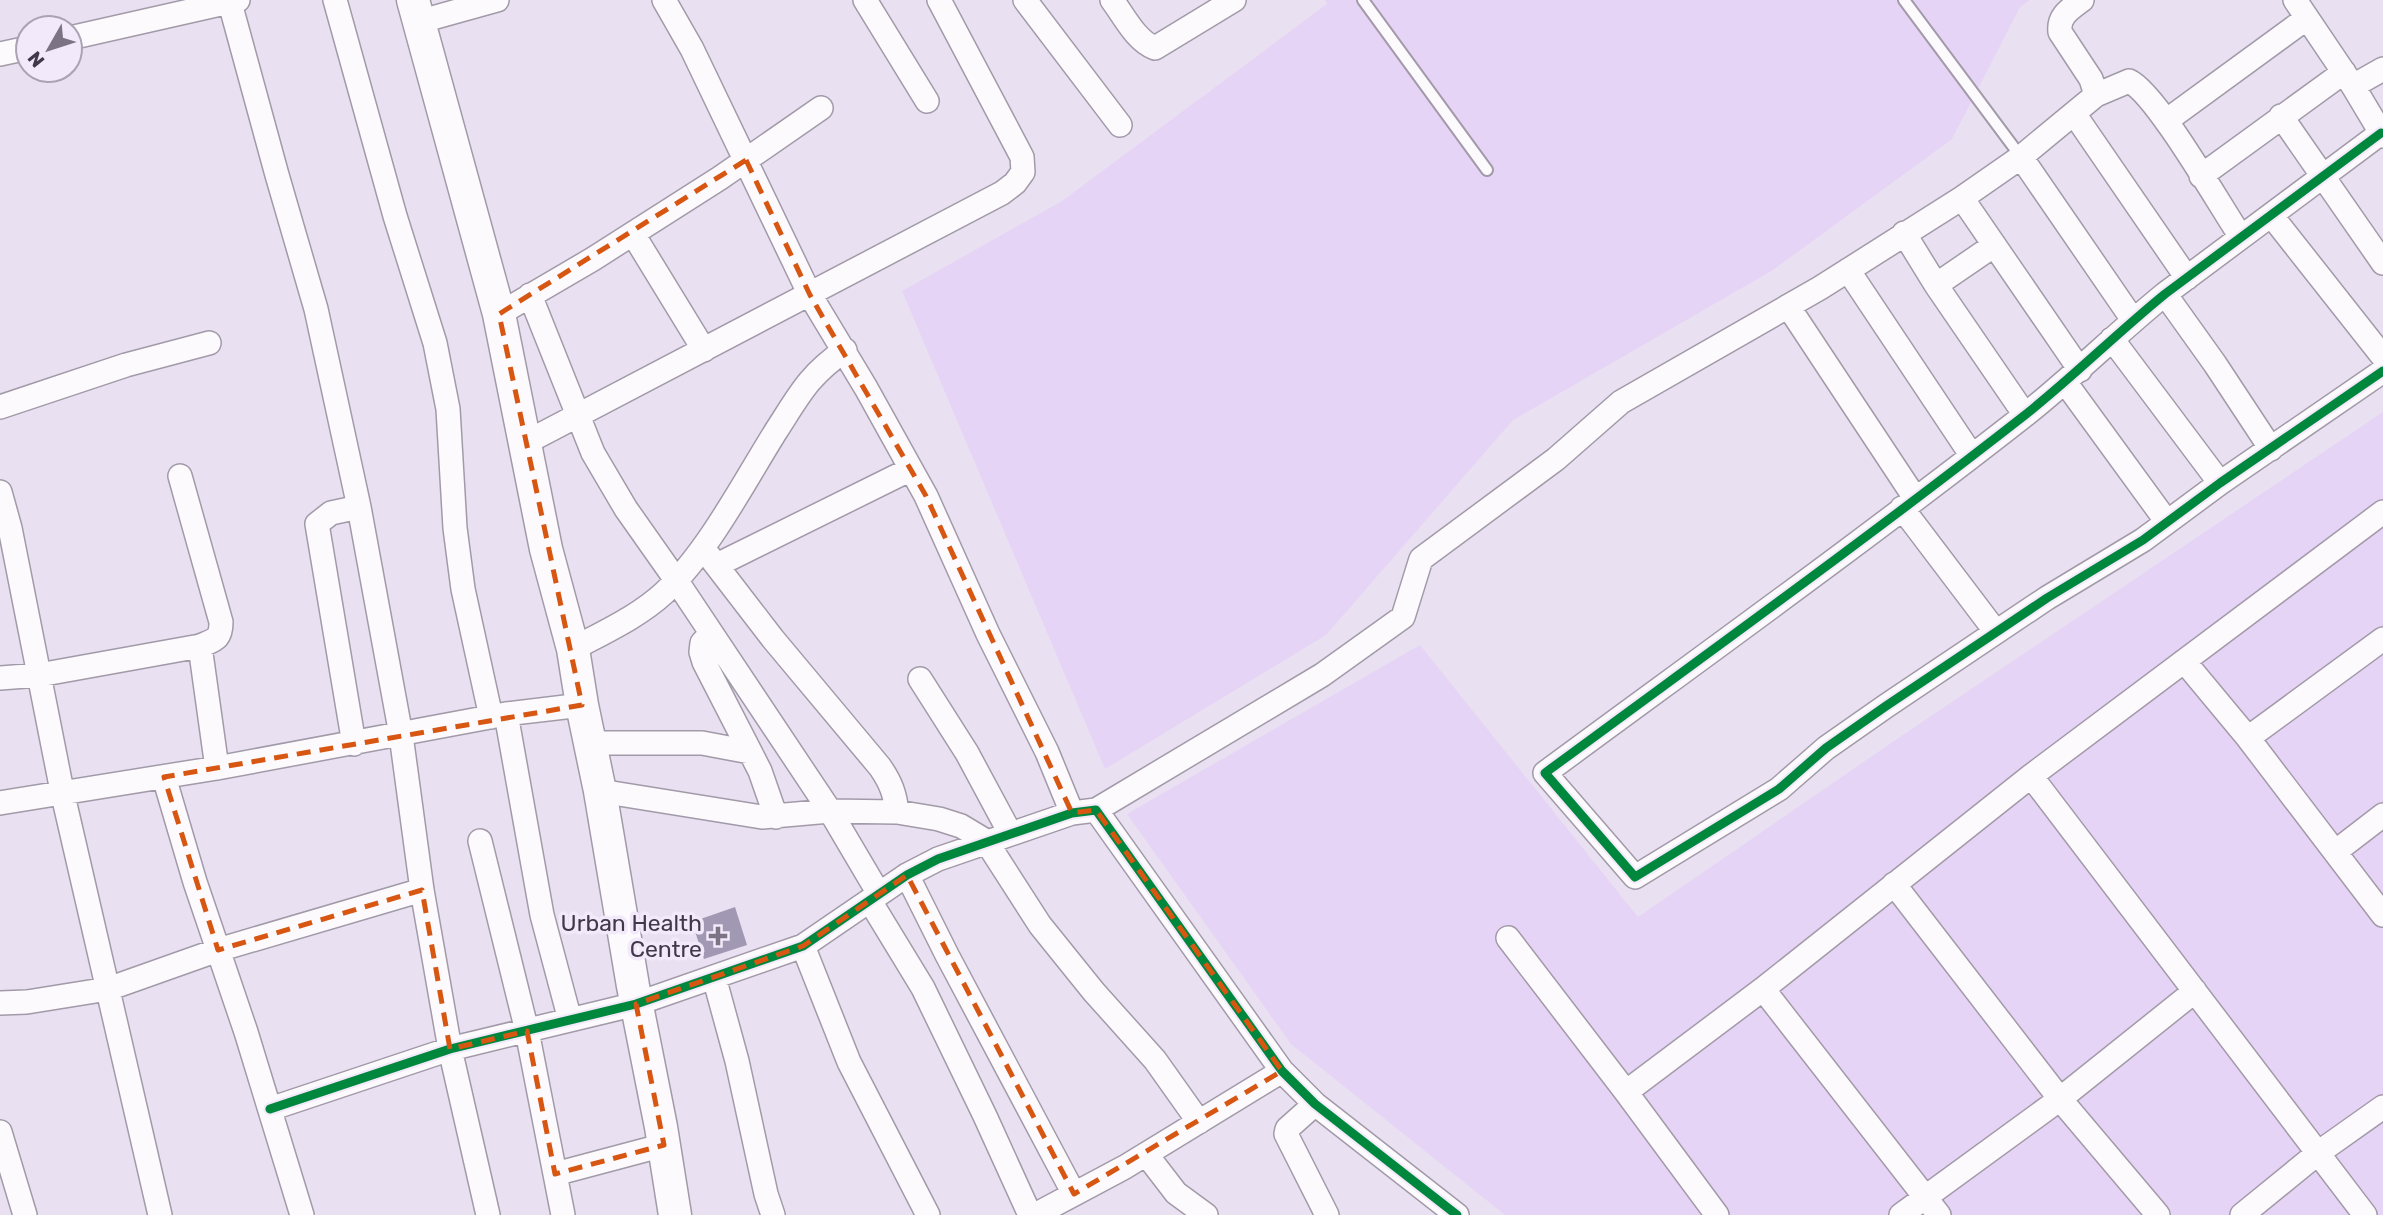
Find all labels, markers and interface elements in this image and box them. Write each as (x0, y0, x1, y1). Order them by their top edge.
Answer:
north arrow (14, 14, 84, 84)
text: N (23, 47, 49, 72)
place label: Urban Health Centre (561, 909, 702, 963)
marker: Urban Health Centre (708, 926, 728, 946)

